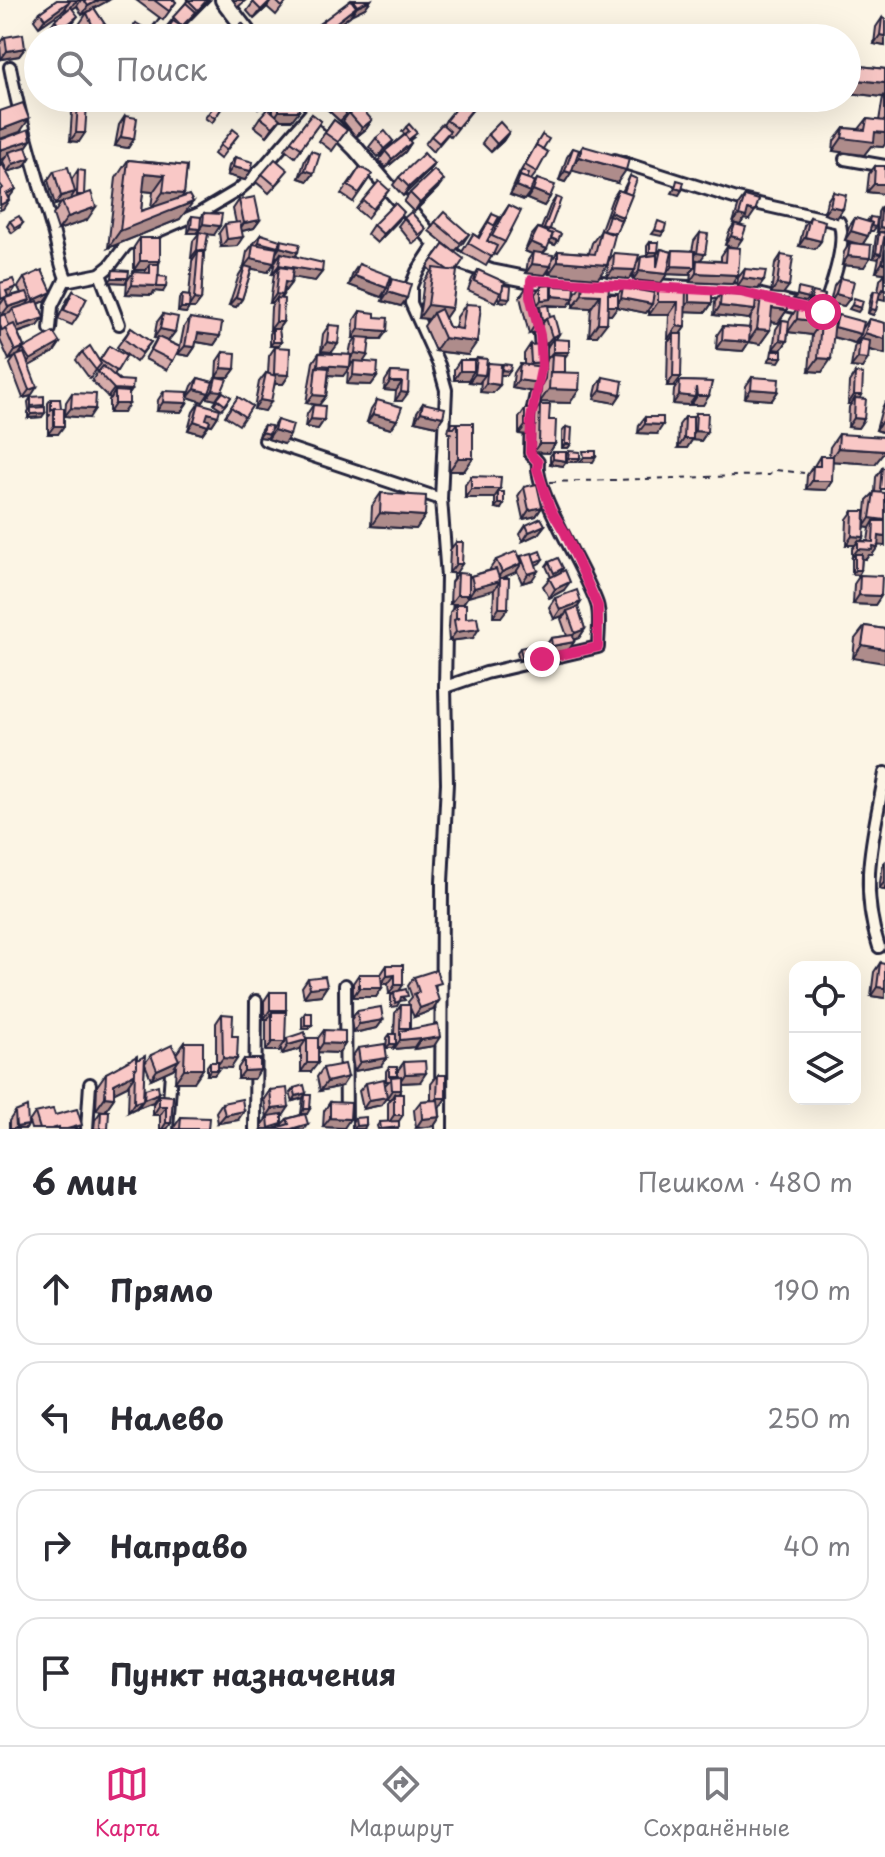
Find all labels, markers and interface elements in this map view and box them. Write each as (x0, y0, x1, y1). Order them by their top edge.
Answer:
search box (24, 24, 861, 112)
icon: search (52, 46, 96, 90)
text: Поиск (116, 46, 207, 91)
route start (805, 294, 841, 330)
route end (524, 641, 560, 677)
map controls (789, 961, 861, 1105)
button: locate (789, 961, 861, 1033)
button: layers (789, 1033, 861, 1105)
text: 6 мин (32, 1155, 138, 1207)
text: Пешком · 480 m (638, 1162, 853, 1201)
icon: ahead (34, 1267, 78, 1311)
text: Прямо (110, 1267, 213, 1312)
text: 190 m (774, 1270, 851, 1309)
icon: left (34, 1395, 78, 1439)
text: Налево (110, 1395, 224, 1440)
text: 250 m (767, 1398, 851, 1437)
icon: right (34, 1523, 78, 1567)
text: Направо (110, 1523, 248, 1568)
text: 40 m (783, 1526, 851, 1565)
icon: arrive (34, 1651, 78, 1695)
text: Пункт назначения (110, 1651, 396, 1696)
tab: Карта (95, 1762, 159, 1843)
tab: Маршрут (349, 1762, 453, 1843)
tab: Сохранённые (643, 1762, 790, 1843)

